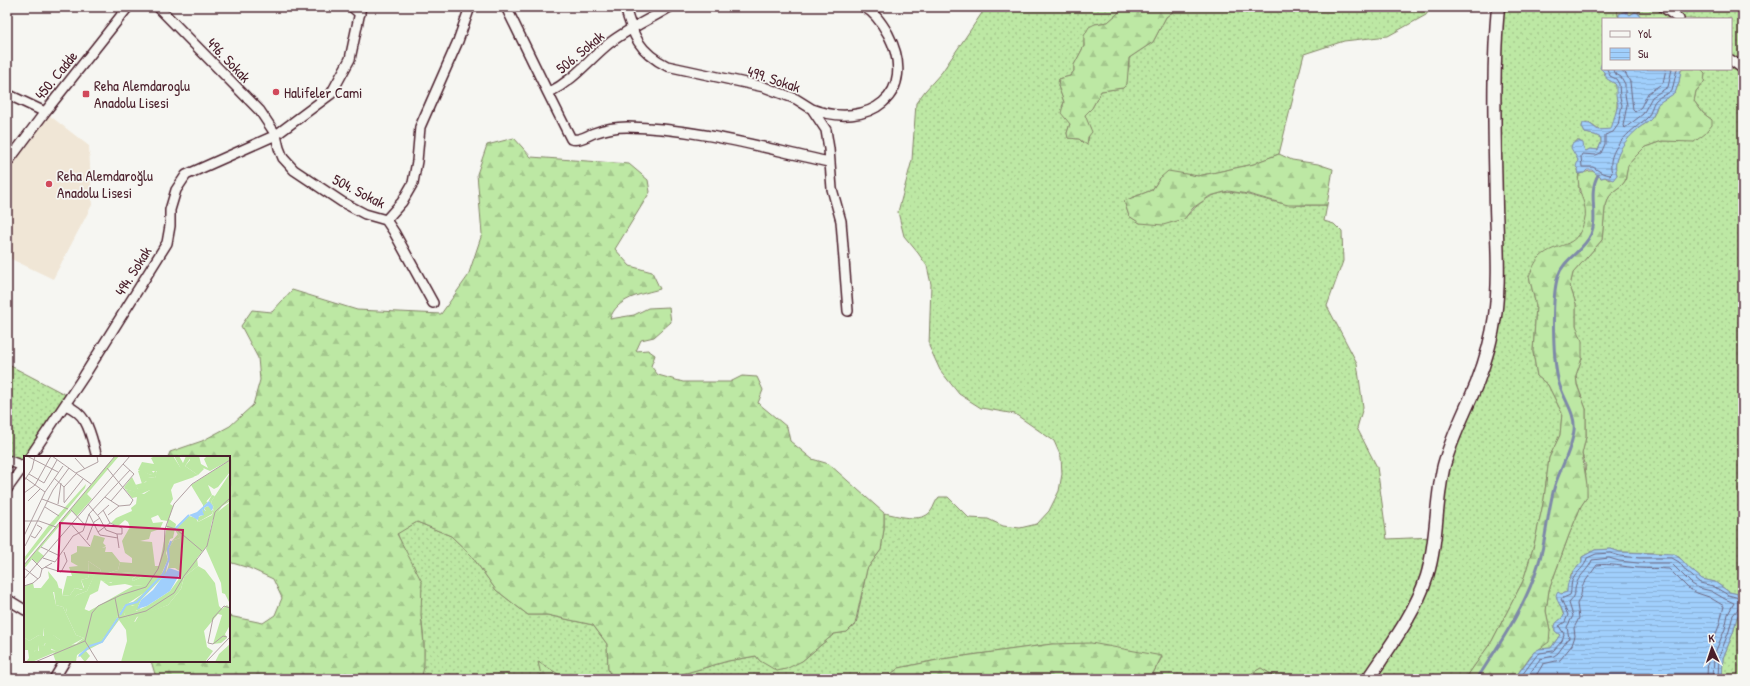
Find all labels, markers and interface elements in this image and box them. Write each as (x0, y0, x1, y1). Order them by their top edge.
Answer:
legend (1602, 18, 1732, 70)
text: Yol (1638, 25, 1652, 42)
street label: 506. Sokak (551, 26, 609, 78)
street label: 496. Sokak (202, 33, 256, 87)
text: Su (1638, 45, 1649, 62)
street label: 450. Cadde (30, 46, 82, 104)
street label: 499. Sokak (745, 61, 803, 97)
place label: Reha Alemdaroglu Anadolu Lisesi (94, 75, 190, 113)
place label: Halifeler Cami (284, 82, 362, 103)
marker: Halifeler Cami (271, 87, 281, 97)
marker: Reha Alemdaroglu Anadolu Lisesi (81, 89, 91, 99)
place label: Reha Alemdaroğlu Anadolu Lisesi (57, 165, 153, 203)
street label: 504. Sokak (329, 169, 389, 213)
marker: Reha Alemdaroğlu Anadolu Lisesi (44, 179, 54, 189)
street label: 494. Sokak (110, 242, 156, 300)
inset map (24, 456, 230, 662)
north arrow (1692, 628, 1732, 668)
text: K (1708, 631, 1715, 645)

